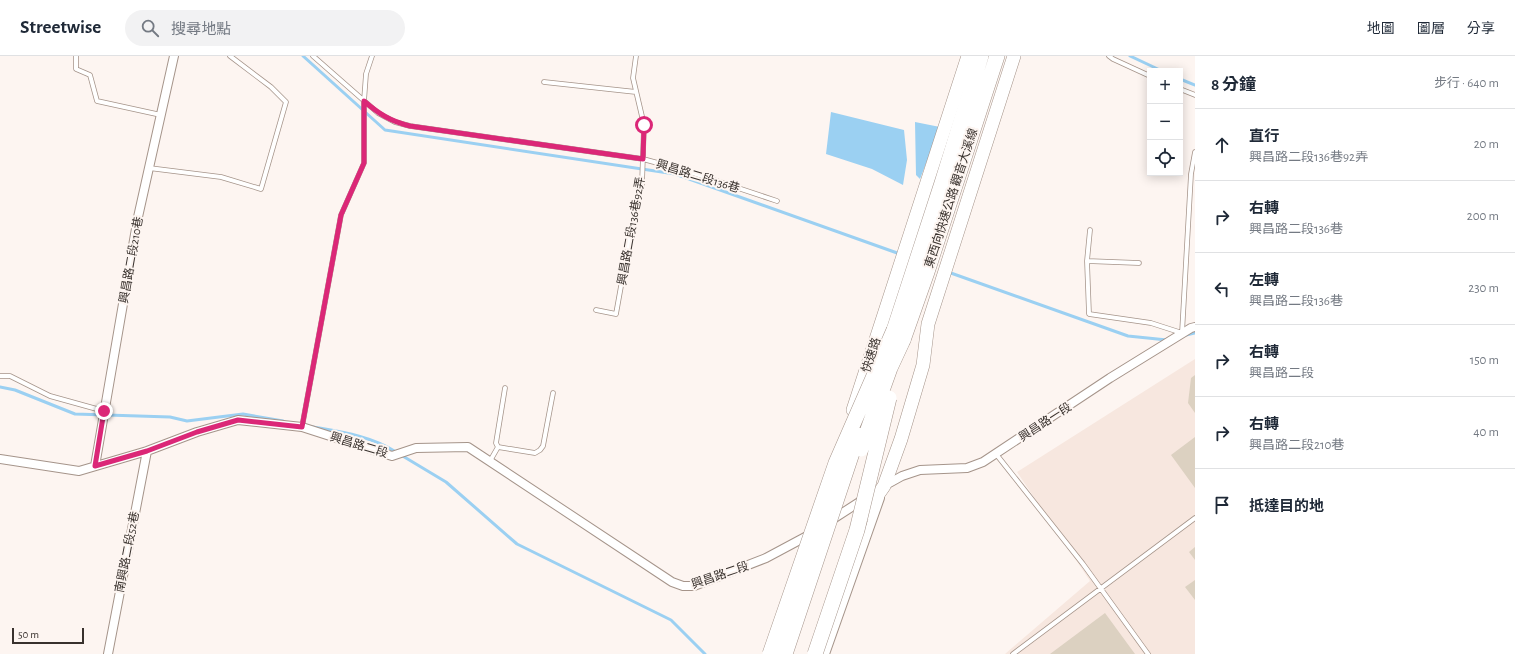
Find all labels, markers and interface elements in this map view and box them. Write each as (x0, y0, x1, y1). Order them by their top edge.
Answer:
search box (125, 10, 405, 46)
icon: search (139, 17, 161, 39)
text: Streetwise (20, 18, 101, 37)
text: 搜尋地點 (171, 22, 231, 37)
text: 地圖 (1367, 22, 1395, 36)
text: 圖層 (1417, 22, 1445, 36)
text: 分享 (1467, 22, 1495, 36)
map controls (1147, 68, 1183, 176)
button: + (1147, 68, 1183, 104)
text: 8 分鐘 (1211, 76, 1256, 93)
text: 步行 · 640 m (1434, 77, 1499, 90)
button: − (1147, 104, 1183, 140)
route start (635, 116, 653, 134)
street label: 東西向快速公路 觀音大溪線 (922, 126, 979, 269)
text: 直行 (1249, 129, 1279, 144)
icon: ahead (1211, 134, 1233, 156)
text: 20 m (1474, 138, 1499, 151)
button: locate (1147, 140, 1183, 176)
text: 興昌路二段136巷92弄 (1249, 151, 1368, 164)
street label: 興昌路二段136巷 (655, 157, 742, 194)
street label: 興昌路二段136巷92弄 (615, 176, 646, 286)
text: 右轉 (1249, 201, 1279, 216)
icon: right (1211, 206, 1233, 228)
text: 200 m (1467, 210, 1499, 223)
street label: 興昌路二段210巷 (116, 215, 145, 304)
text: 興昌路二段136巷 (1249, 223, 1343, 236)
text: 左轉 (1249, 273, 1279, 288)
icon: left (1211, 278, 1233, 300)
text: 230 m (1468, 282, 1499, 295)
text: 興昌路二段136巷 (1249, 295, 1343, 308)
street label: 快速路 (859, 336, 882, 374)
text: 右轉 (1249, 345, 1279, 360)
icon: right (1211, 350, 1233, 372)
text: 150 m (1470, 354, 1499, 367)
text: 興昌路二段 (1249, 367, 1314, 380)
street label: 興昌路一段 (1016, 400, 1073, 443)
route end (95, 402, 113, 420)
text: 右轉 (1249, 417, 1279, 432)
icon: right (1211, 422, 1233, 444)
text: 40 m (1473, 426, 1499, 439)
street label: 興昌路二段 (329, 430, 390, 460)
text: 興昌路二段210巷 (1249, 439, 1344, 452)
icon: arrive (1211, 494, 1233, 516)
text: 抵達目的地 (1249, 499, 1324, 514)
street label: 南興路二段52巷 (112, 510, 141, 594)
street label: 興昌路二段 (689, 559, 750, 590)
scale bar (12, 626, 84, 645)
text: 50 m (18, 629, 39, 640)

